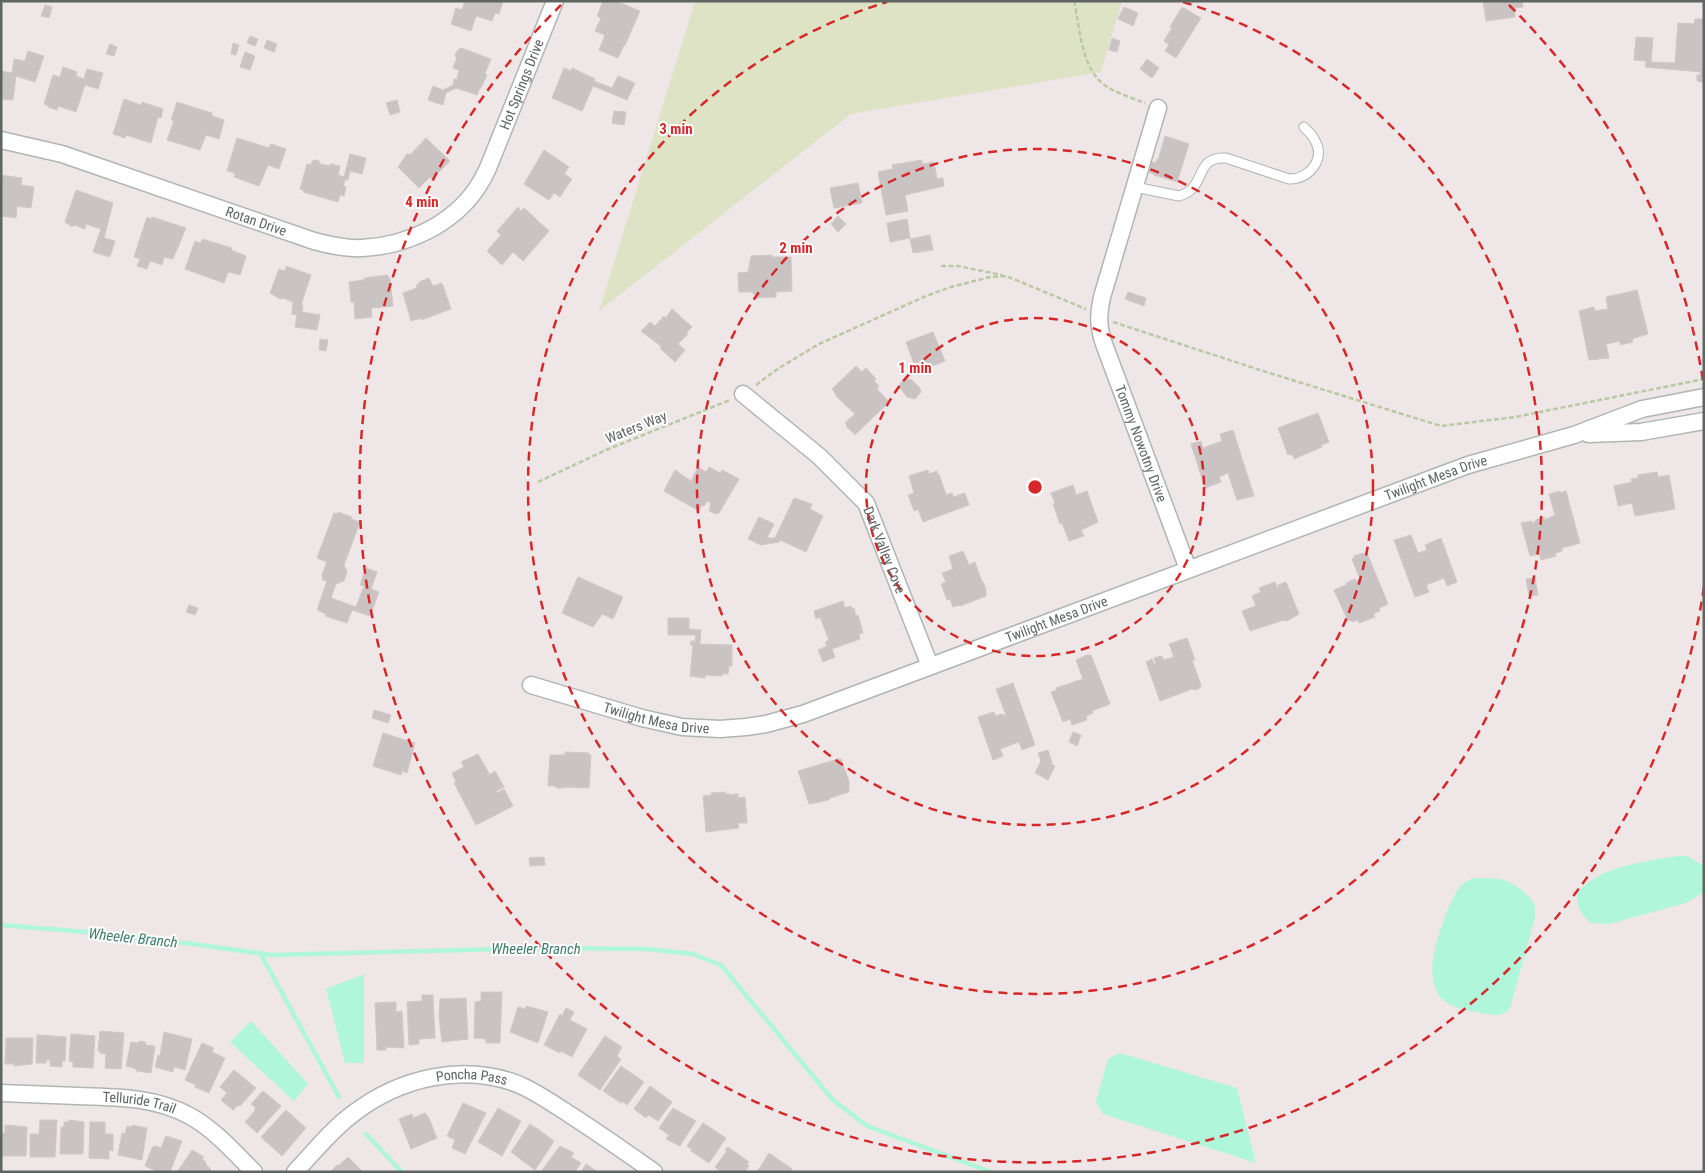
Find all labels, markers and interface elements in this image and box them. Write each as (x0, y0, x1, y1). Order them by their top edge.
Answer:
street label: Hot Springs Drive (496, 37, 547, 132)
text: 3 min (659, 120, 693, 138)
text: 4 min (405, 193, 439, 211)
street label: Rotan Drive (224, 203, 289, 239)
text: 2 min (779, 239, 813, 257)
text: 1 min (898, 359, 932, 377)
street label: Tommy Nowotny Drive (1112, 383, 1170, 505)
street label: Waters Way (603, 407, 669, 447)
street label: Twilight Mesa Drive (1382, 452, 1489, 504)
centre of rings (1026, 478, 1044, 496)
street label: Dark Valley Cove (860, 504, 909, 596)
street label: Twilight Mesa Drive (1003, 593, 1110, 646)
street label: Twilight Mesa Drive (602, 699, 710, 736)
water label: Wheeler Branch (88, 924, 178, 952)
water label: Wheeler Branch (491, 940, 581, 958)
street label: Poncha Pass (435, 1066, 509, 1088)
street label: Telluride Trail (102, 1089, 179, 1117)

